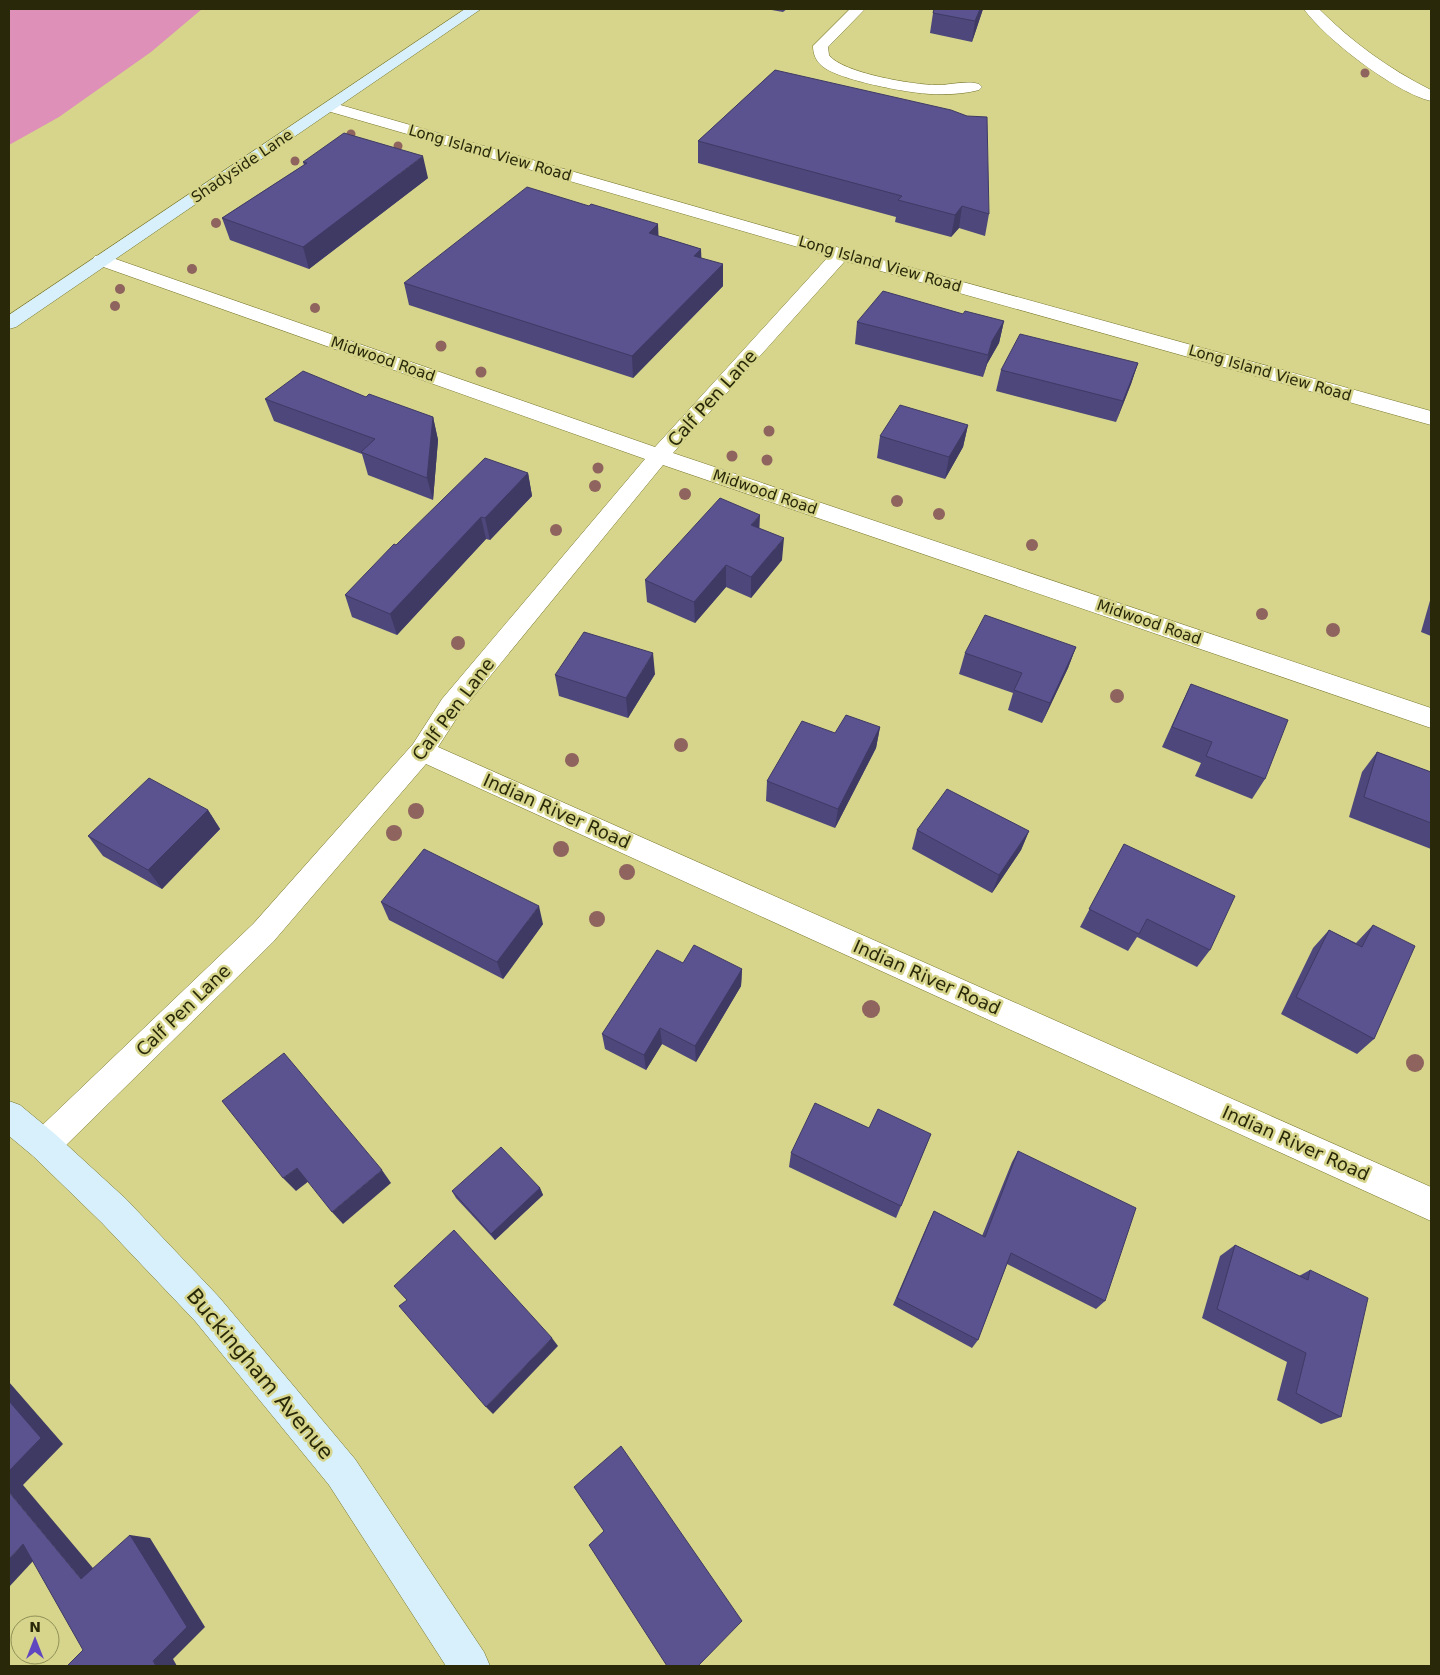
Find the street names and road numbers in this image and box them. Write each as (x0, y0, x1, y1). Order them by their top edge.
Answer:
street label: Long Island View Road (407, 121, 573, 185)
street label: Shadyside Lane (188, 125, 296, 207)
street label: Long Island View Road (797, 232, 963, 296)
street label: Midwood Road (328, 333, 438, 385)
street label: Long Island View Road (1187, 341, 1353, 405)
street label: Calf Pen Lane (663, 345, 761, 451)
street label: Midwood Road (710, 466, 820, 518)
street label: Midwood Road (1094, 596, 1204, 648)
street label: Calf Pen Lane (408, 654, 498, 764)
street label: Indian River Road (480, 769, 634, 853)
street label: Indian River Road (850, 935, 1004, 1019)
street label: Calf Pen Lane (132, 960, 234, 1060)
street label: Indian River Road (1219, 1101, 1373, 1185)
street label: Buckingham Avenue (182, 1284, 338, 1464)

